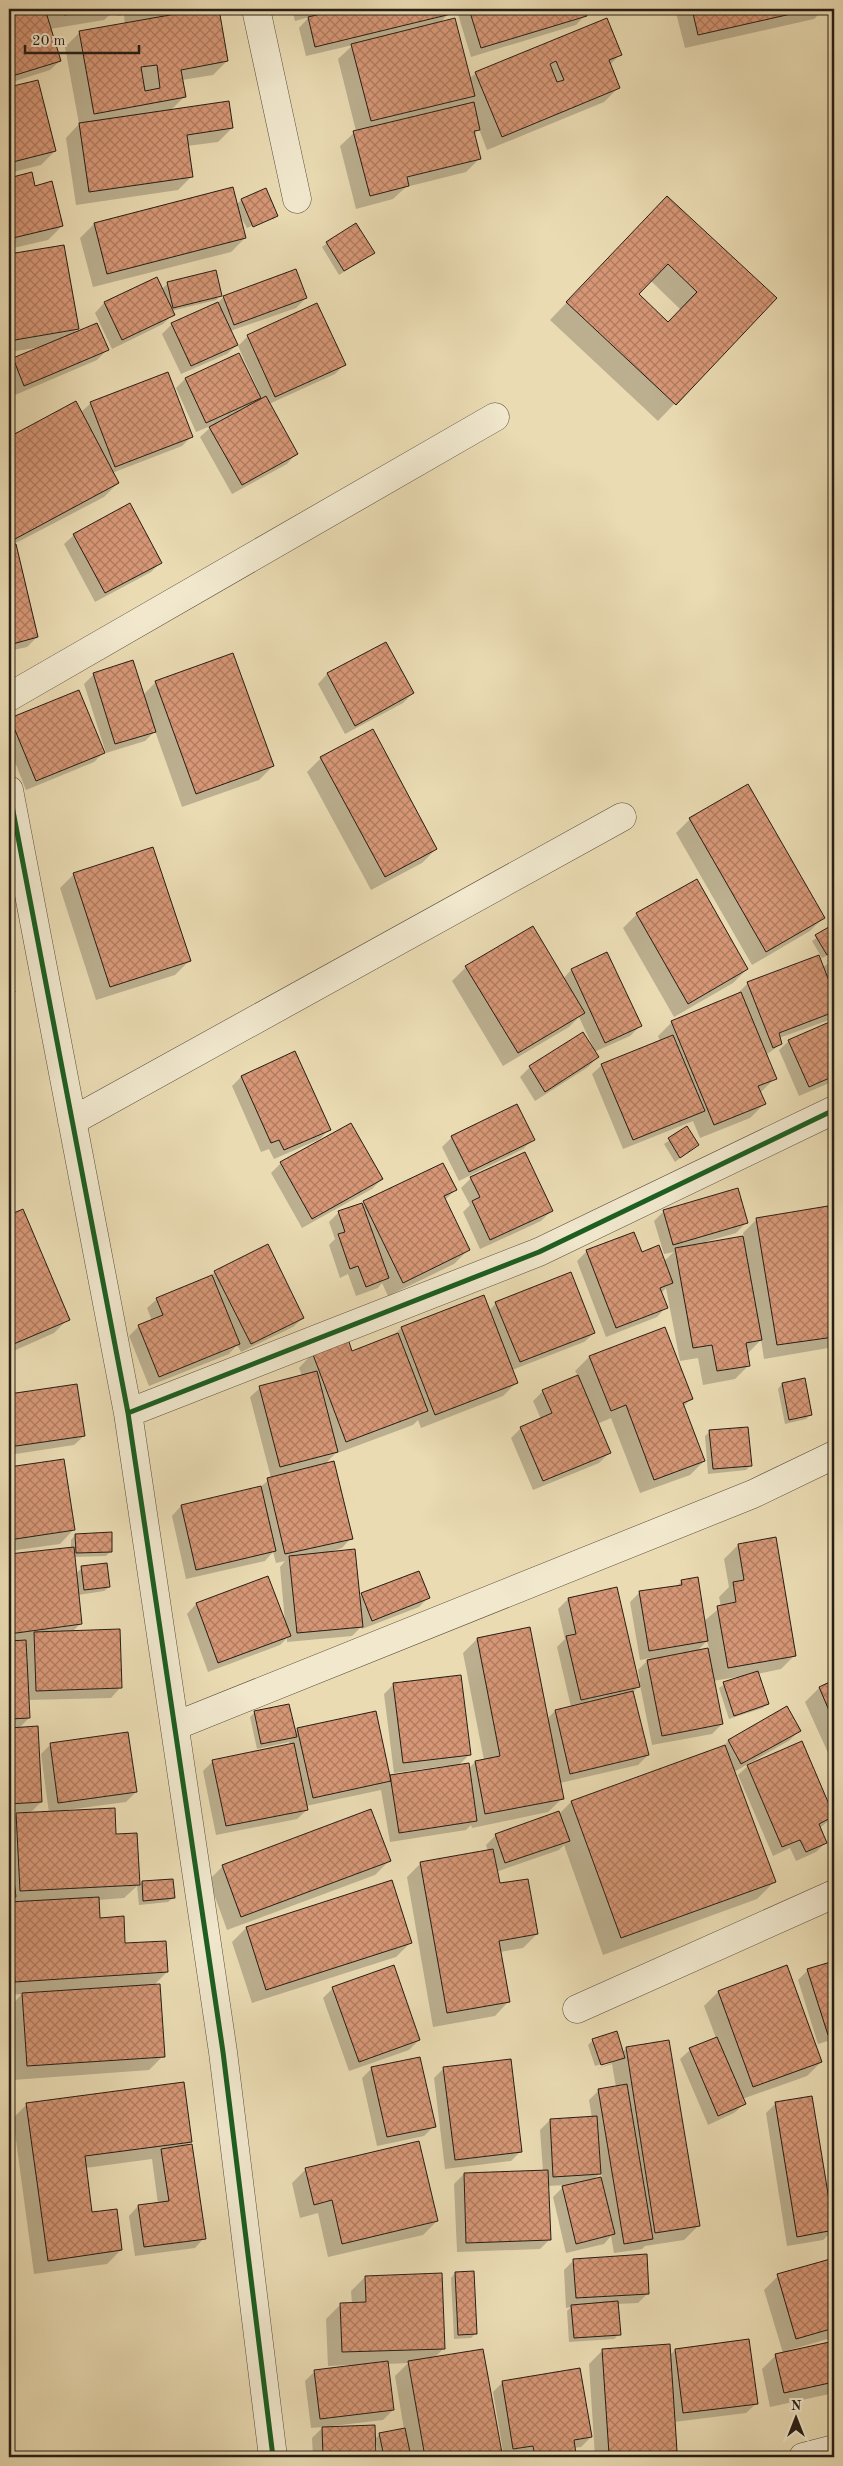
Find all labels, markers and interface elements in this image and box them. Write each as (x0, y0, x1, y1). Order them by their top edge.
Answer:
scale bar (25, 22, 139, 54)
text: 20 m (32, 34, 66, 49)
north arrow (770, 2394, 820, 2444)
text: N (791, 2399, 802, 2413)

